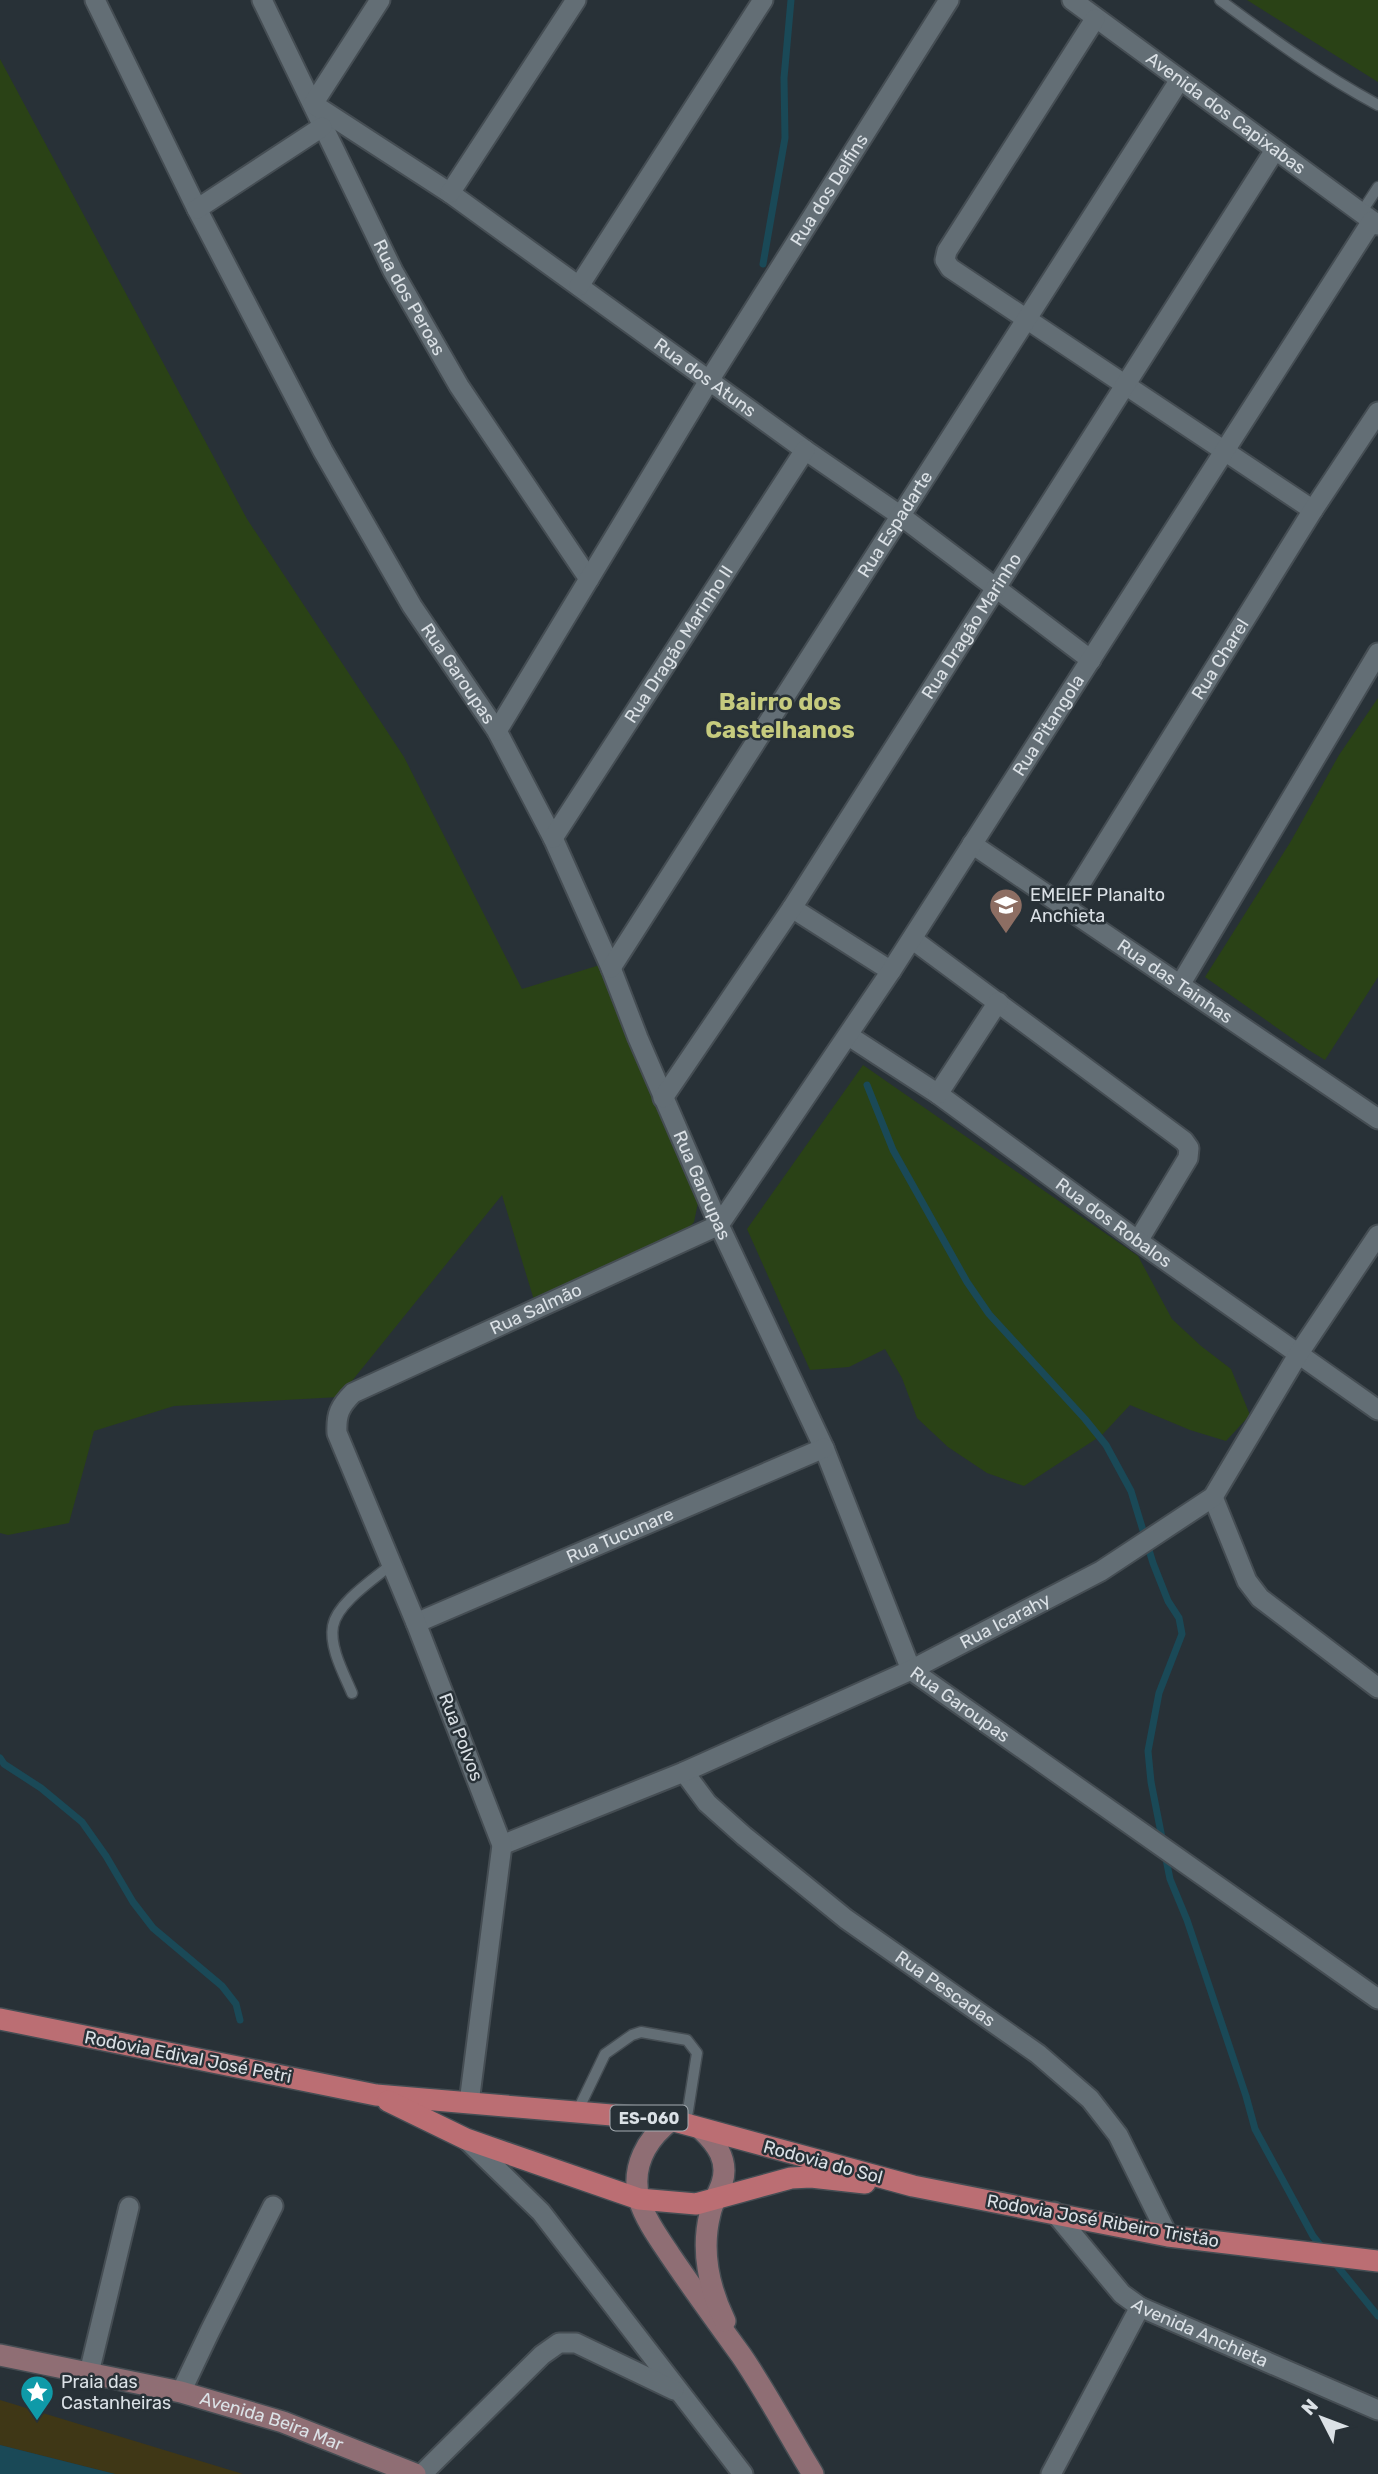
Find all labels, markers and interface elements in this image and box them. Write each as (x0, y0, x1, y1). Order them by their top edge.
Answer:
street label: Avenida dos Capixabas (1142, 47, 1310, 179)
street label: Rua dos Delfins (786, 130, 873, 250)
street label: Rua dos Peroas (368, 236, 450, 359)
street label: Rua dos Atuns (650, 333, 760, 422)
street label: Rua Espadarte (853, 467, 937, 582)
street label: Rua Dragão Marinho (917, 549, 1026, 703)
street label: Rua Dragão Marinho II (620, 561, 738, 727)
street label: Rua Charel (1187, 615, 1254, 704)
street label: Rua Garoupas (416, 619, 500, 728)
street label: Rua Pitangola (1008, 671, 1089, 780)
district label: Bairro dos Castelhanos (705, 688, 855, 744)
place label: EMEIEF Planalto Anchieta (1030, 884, 1165, 927)
school or university icon: EMEIEF Planalto Anchieta (987, 886, 1025, 935)
street label: Rua das Tainhas (1113, 934, 1237, 1028)
street label: Rua Garoupas (668, 1127, 735, 1243)
street label: Rua dos Robalos (1051, 1173, 1176, 1272)
street label: Rua Salmão (486, 1278, 585, 1340)
street label: Rua Tucunare (563, 1503, 677, 1568)
street label: Rua Icarahy (956, 1588, 1054, 1654)
street label: Rua Garoupas (906, 1662, 1014, 1747)
street label: Rua Polvos (434, 1690, 488, 1784)
street label: Rua Pescadas (891, 1946, 1000, 2032)
street label: Rodovia Edival José Petri (82, 2026, 294, 2088)
road number: ES-060 (610, 2106, 688, 2130)
street label: Rodovia do Sol (761, 2135, 885, 2189)
street label: Rodovia José Ribeiro Tristão (985, 2190, 1221, 2252)
street label: Avenida Anchieta (1127, 2293, 1271, 2372)
place label: Praia das Castanheiras (61, 2371, 171, 2414)
place icon: Praia das Castanheiras (18, 2373, 56, 2422)
north arrow (1287, 2383, 1357, 2453)
street label: Avenida Beira Mar (197, 2387, 347, 2456)
text: N (1297, 2394, 1323, 2420)

